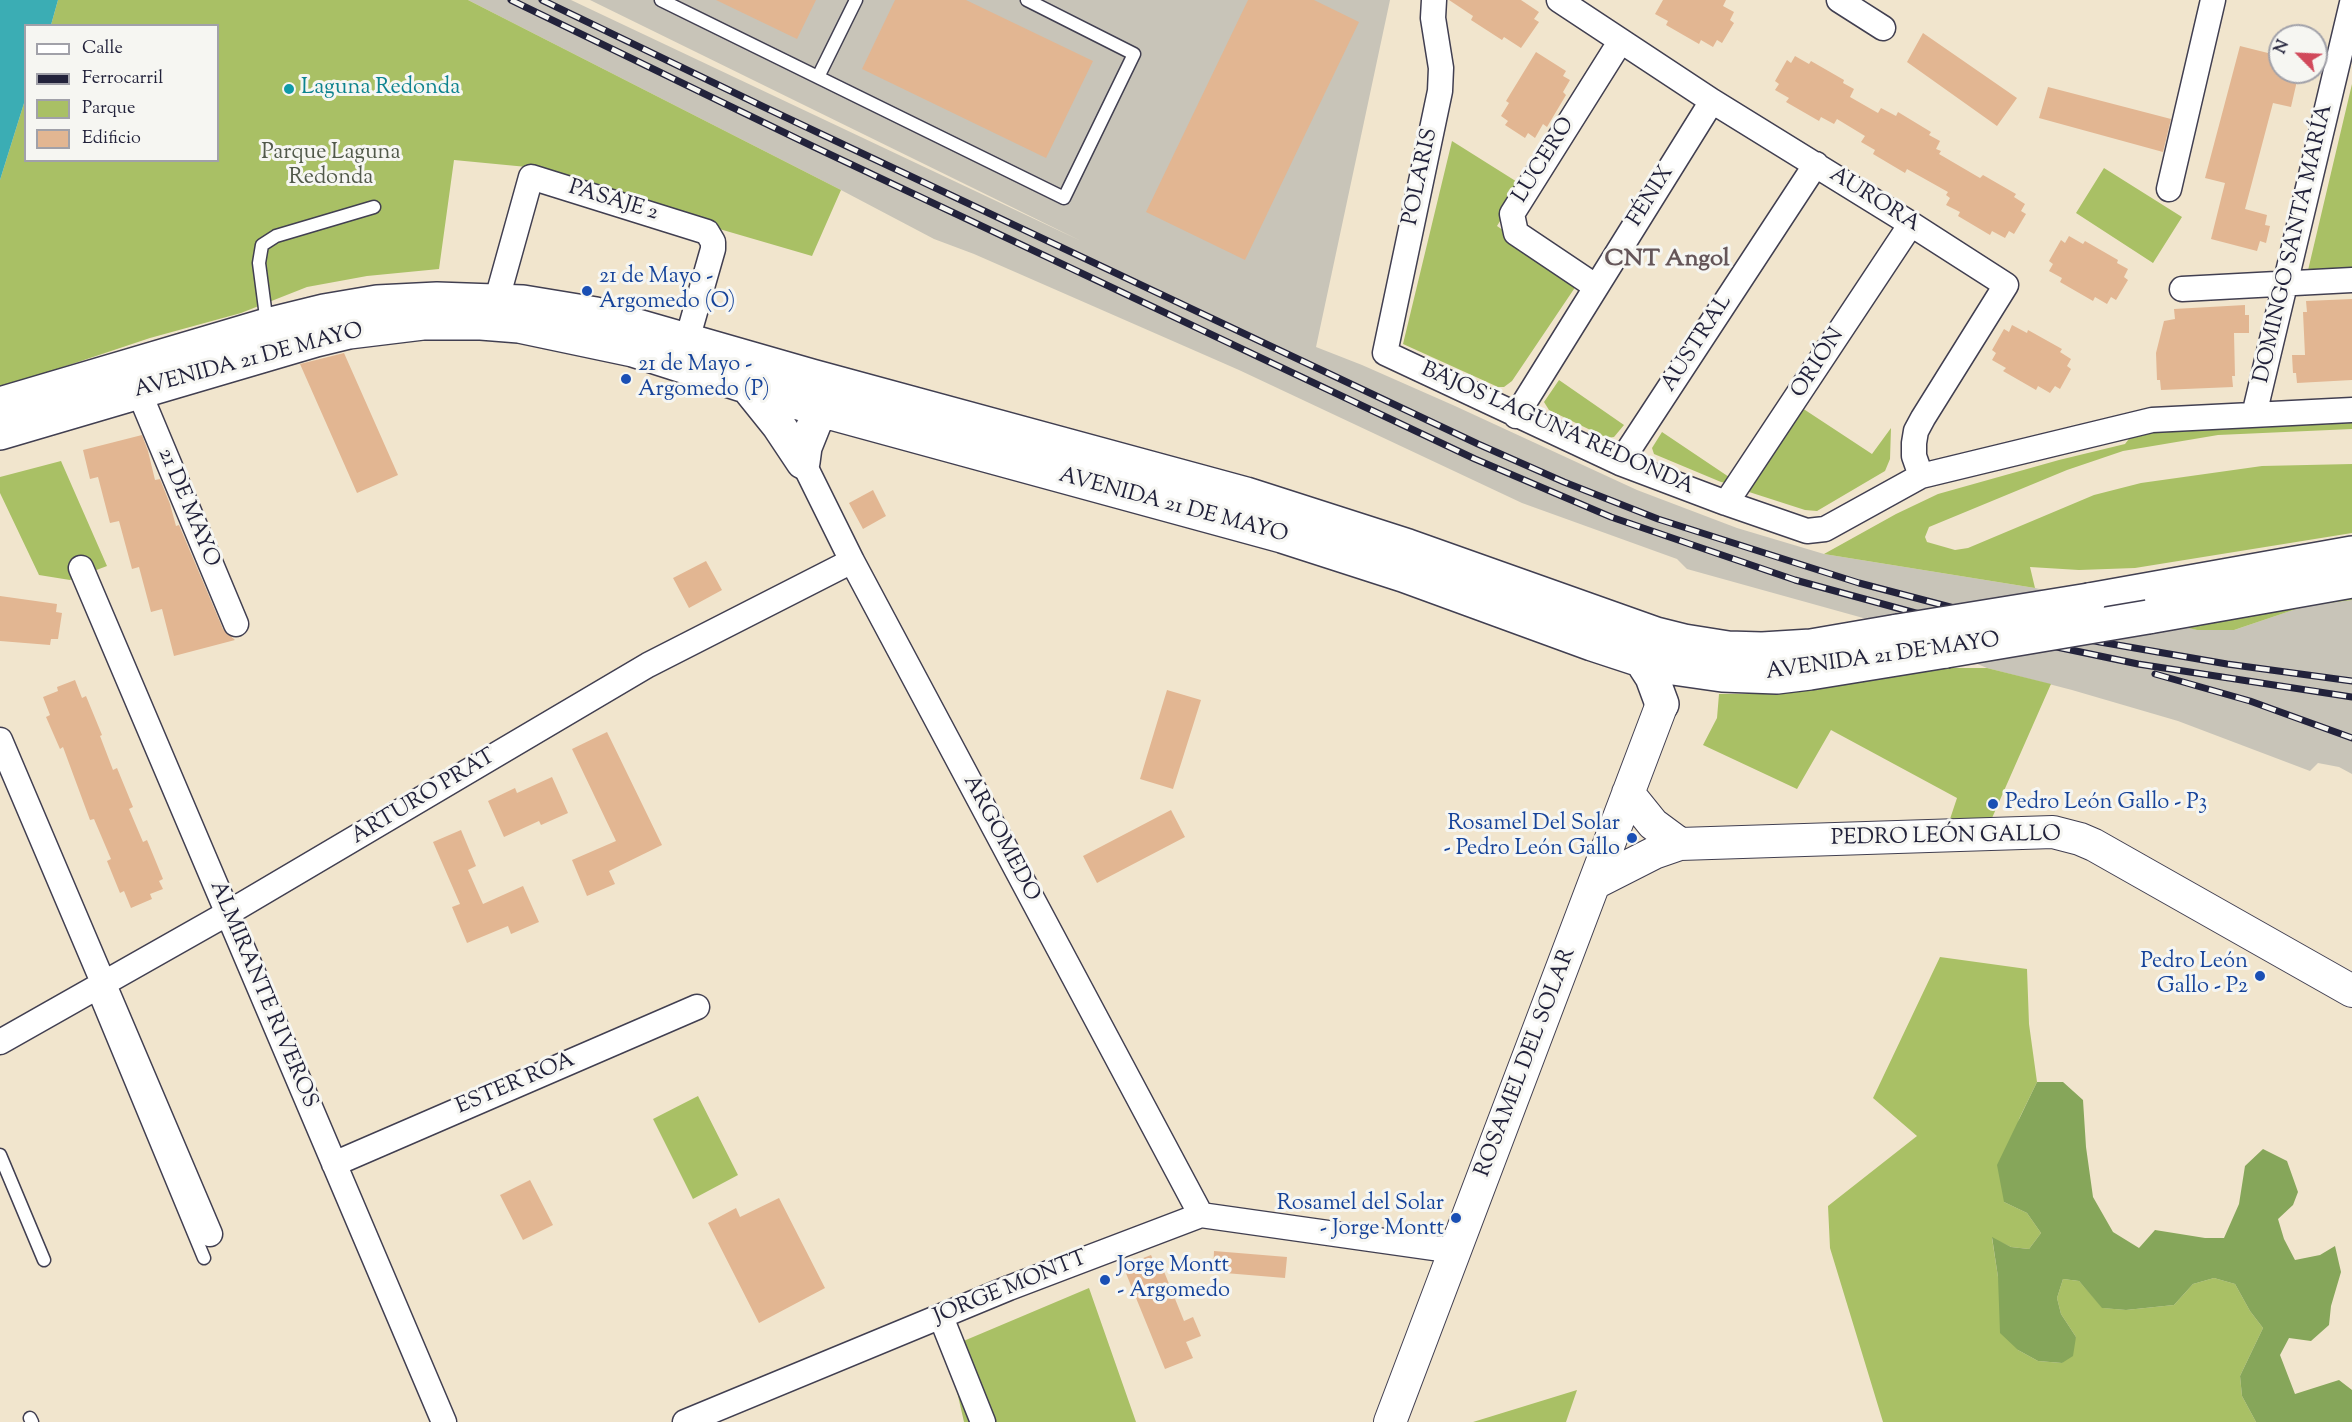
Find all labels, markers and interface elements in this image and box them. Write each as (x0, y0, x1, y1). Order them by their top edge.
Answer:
legend (24, 24, 219, 162)
north arrow (2268, 24, 2328, 84)
text: Calle (82, 36, 123, 62)
text: N (2270, 37, 2296, 58)
text: Ferrocarril (82, 66, 163, 92)
place label: Laguna Redonda (301, 76, 460, 102)
marker: Laguna Redonda (282, 82, 296, 96)
text: Parque (82, 96, 135, 122)
street label: DOMINGO SANTA MARÍA (2250, 102, 2340, 386)
street label: LUCERO (1508, 114, 1582, 208)
text: Edificio (82, 126, 141, 152)
street label: POLARIS (1399, 126, 1445, 228)
park label: Parque Laguna Redonda (261, 141, 401, 192)
street label: FÉNIX (1623, 162, 1681, 232)
street label: AURORA (1824, 163, 1924, 239)
street label: PASAJE 2 (565, 176, 661, 228)
district label: CNT Angol (1604, 247, 1730, 275)
place label: 21 de Mayo - Argomedo (O) (599, 265, 735, 316)
marker: 21 de Mayo - Argomedo (O) (580, 284, 594, 298)
street label: AUSTRAL (1657, 291, 1739, 397)
street label: AVENIDA 21 DE MAYO (132, 319, 366, 405)
street label: ORIÓN (1787, 324, 1851, 404)
place label: 21 de Mayo - Argomedo (P) (638, 353, 770, 404)
street label: BAJOS LAGUNA REDONDA (1416, 358, 1698, 502)
marker: 21 de Mayo - Argomedo (P) (619, 372, 633, 386)
street label: 21 DE MAYO (150, 445, 224, 571)
street label: AVENIDA 21 DE MAYO (1056, 464, 1290, 550)
street label: AVENIDA 21 DE MAYO (1764, 629, 2002, 687)
street label: ARTURO PRAT (347, 745, 501, 851)
street label: ARGOMEDO (956, 771, 1044, 907)
place label: Pedro León Gallo - P3 (2005, 791, 2207, 817)
marker: Pedro León Gallo - P3 (1986, 797, 2000, 811)
place label: Rosamel Del Solar - Pedro León Gallo (1443, 812, 1620, 864)
street label: PEDRO LEÓN GALLO (1831, 823, 2061, 853)
marker: Rosamel Del Solar - Pedro León Gallo (1625, 831, 1639, 845)
street label: ALMIRANTE RIVEROS (202, 877, 322, 1113)
street label: ROSAMEL DEL SOLAR (1471, 945, 1583, 1181)
place label: Pedro León Gallo - P2 (2141, 950, 2248, 1002)
marker: Pedro León Gallo - P2 (2253, 969, 2267, 983)
street label: ESTER ROA (453, 1048, 579, 1122)
place label: Rosamel del Solar - Jorge Montt (1277, 1192, 1444, 1244)
marker: Rosamel del Solar - Jorge Montt (1449, 1211, 1463, 1225)
street label: JORGE MONTT (930, 1246, 1092, 1332)
place label: Jorge Montt - Argomedo (1117, 1254, 1230, 1306)
marker: Jorge Montt - Argomedo (1098, 1273, 1112, 1287)

